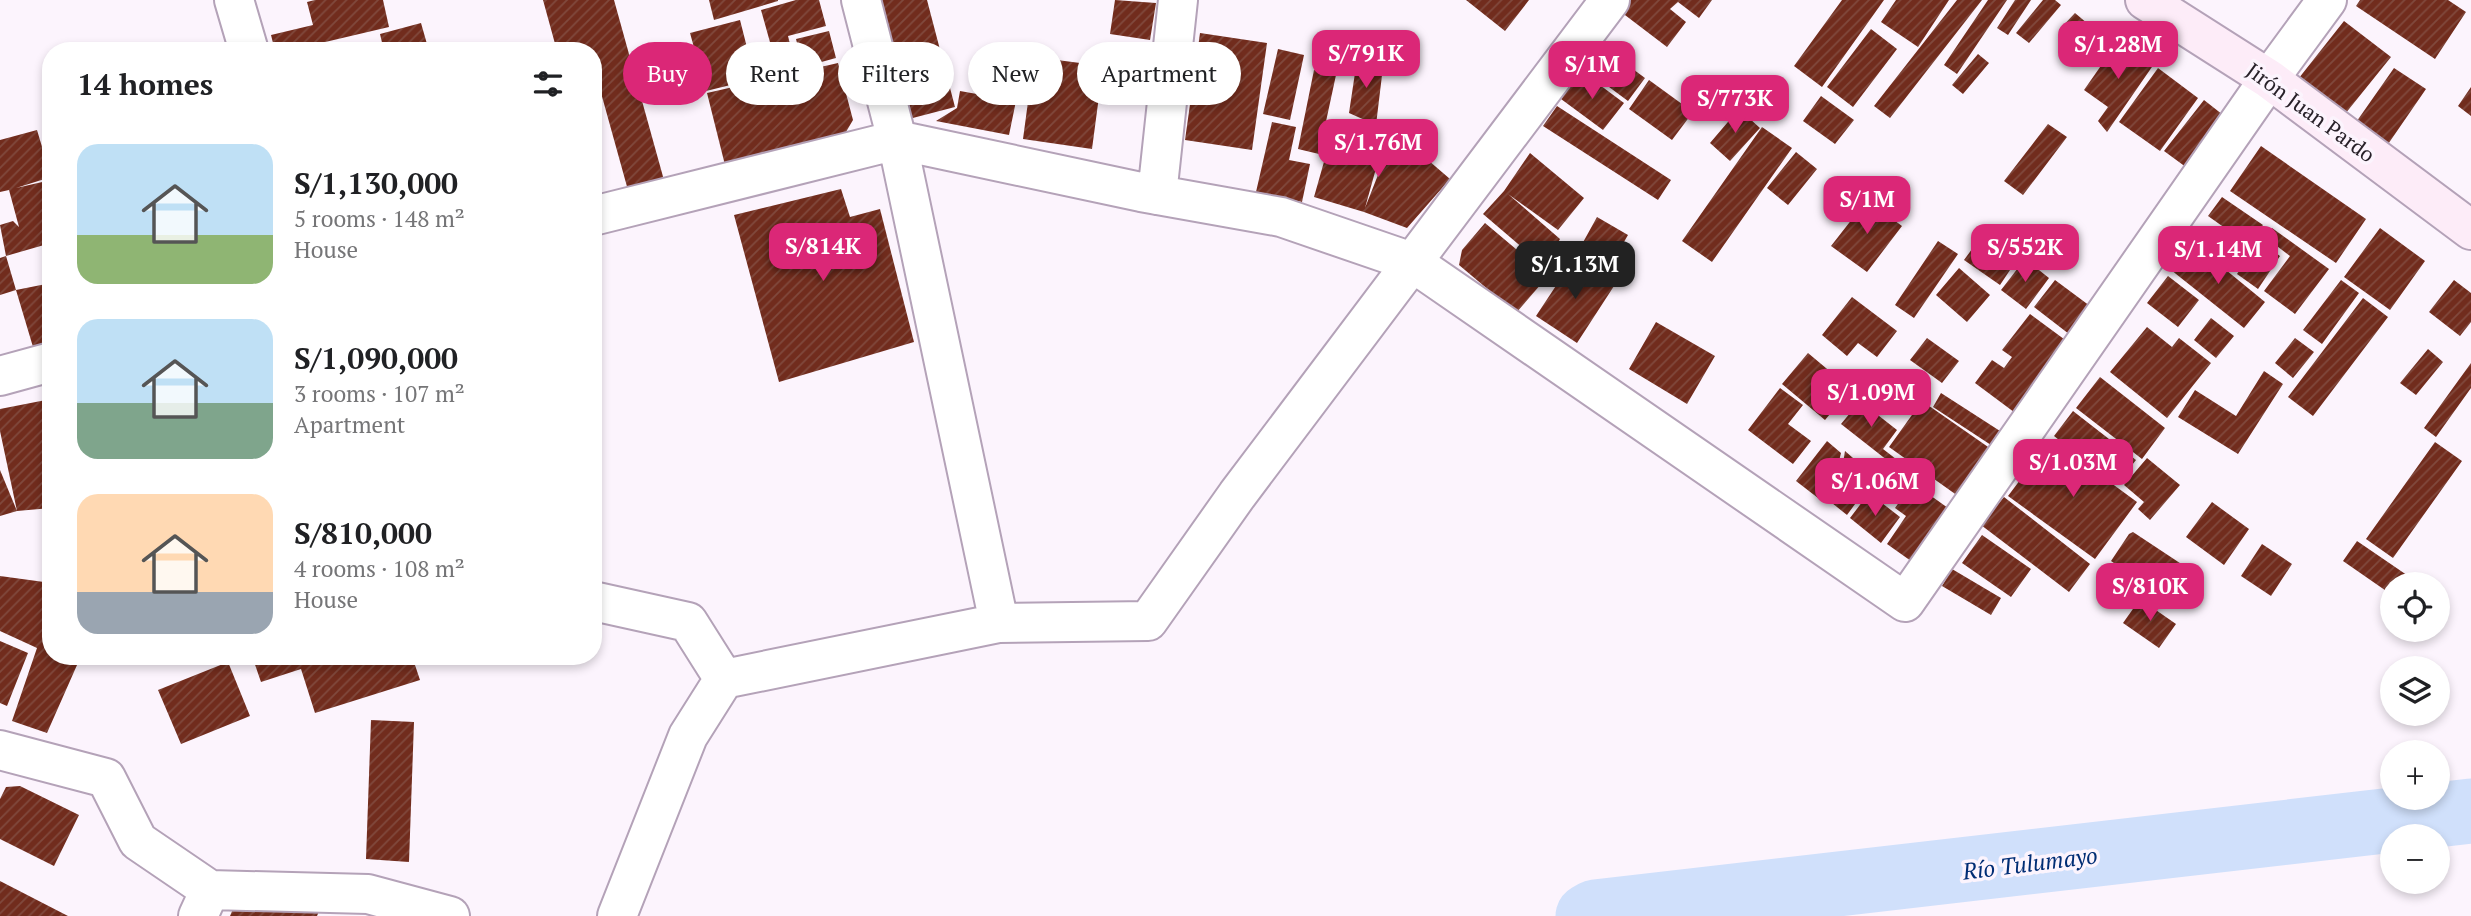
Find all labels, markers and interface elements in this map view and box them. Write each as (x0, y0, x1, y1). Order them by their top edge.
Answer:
pin: S/1.28M (2053, 22, 2183, 81)
text: S/1.28M (2074, 28, 2162, 59)
pin: S/791K (1309, 31, 1423, 90)
text: S/791K (1328, 37, 1404, 68)
chip: Buy (623, 42, 712, 105)
chip: Rent (726, 42, 824, 105)
chip: Filters (838, 42, 954, 105)
chip: New (968, 42, 1063, 105)
chip: Apartment (1077, 42, 1241, 105)
pin: S/1M (1551, 42, 1633, 101)
text: S/1M (1564, 48, 1620, 79)
street label: Jirón Juan Pardo (2241, 56, 2381, 168)
text: 14 homes (77, 64, 213, 104)
icon: filters (529, 65, 567, 103)
pin: S/773K (1678, 76, 1792, 135)
text: S/773K (1697, 82, 1773, 113)
pin: S/1.76M (1313, 120, 1443, 179)
text: S/1.76M (1334, 126, 1422, 157)
text: S/1,130,000 (294, 163, 458, 203)
icon: home (133, 172, 217, 256)
pin: S/1M (1826, 176, 1908, 236)
text: S/1M (1839, 183, 1895, 214)
text: 5 rooms · 148 m² (294, 203, 465, 234)
pin: S/814K (766, 224, 880, 283)
pin: S/552K (1968, 224, 2082, 284)
pin: S/1.14M (2153, 226, 2283, 286)
text: S/814K (785, 230, 861, 261)
text: S/552K (1987, 231, 2063, 262)
text: S/1.14M (2174, 233, 2262, 264)
text: House (294, 234, 358, 265)
pin: S/1.13M (1510, 242, 1640, 301)
text: S/1.13M (1531, 248, 1619, 279)
text: S/1,090,000 (294, 338, 458, 378)
icon: home (133, 347, 217, 431)
pin: S/1.09M (1806, 370, 1936, 429)
text: S/1.09M (1827, 376, 1915, 407)
text: 3 rooms · 107 m² (294, 378, 465, 409)
text: Apartment (294, 409, 405, 440)
pin: S/1.03M (2008, 440, 2138, 499)
text: S/1.03M (2029, 446, 2117, 477)
pin: S/1.06M (1810, 458, 1940, 518)
text: S/1.06M (1831, 465, 1919, 496)
text: S/810,000 (294, 513, 432, 553)
icon: home (133, 522, 217, 606)
text: 4 rooms · 108 m² (294, 553, 465, 584)
pin: S/810K (2093, 564, 2207, 623)
text: S/810K (2112, 570, 2188, 601)
map controls (2380, 572, 2450, 894)
button: locate (2380, 572, 2450, 642)
text: House (294, 584, 358, 615)
button: layers (2380, 656, 2450, 726)
button: + (2380, 740, 2450, 810)
button: − (2380, 824, 2450, 894)
water label: Río Tulumayo (1960, 839, 2099, 887)

